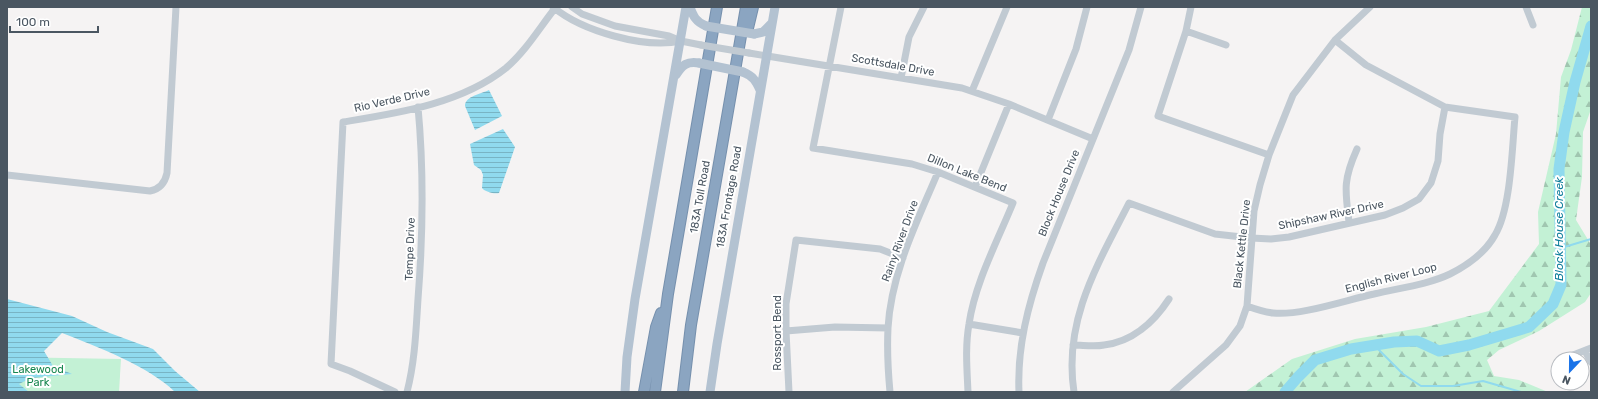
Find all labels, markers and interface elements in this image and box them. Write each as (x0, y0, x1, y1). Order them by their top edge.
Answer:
scale bar (10, 8, 98, 34)
text: 100 m (16, 15, 50, 29)
street label: Scottsdale Drive (851, 51, 935, 79)
street label: Rio Verde Drive (353, 85, 431, 115)
street label: 183A Frontage Road (714, 145, 744, 249)
street label: Block House Drive (1036, 148, 1082, 238)
street label: Dillon Lake Bend (925, 151, 1009, 195)
street label: 183A Toll Road (687, 160, 713, 234)
water label: Block House Creek (1552, 176, 1566, 281)
street label: Shipshaw River Drive (1277, 197, 1385, 233)
street label: Rainy River Drive (879, 198, 921, 284)
street label: Black Kettle Drive (1231, 199, 1253, 289)
street label: Tempe Drive (402, 217, 418, 281)
street label: English River Loop (1344, 260, 1438, 296)
street label: Rossport Bend (771, 295, 784, 371)
north arrow (1550, 351, 1590, 391)
park label: Lakewood Park (12, 363, 64, 389)
text: N (1560, 372, 1573, 387)

